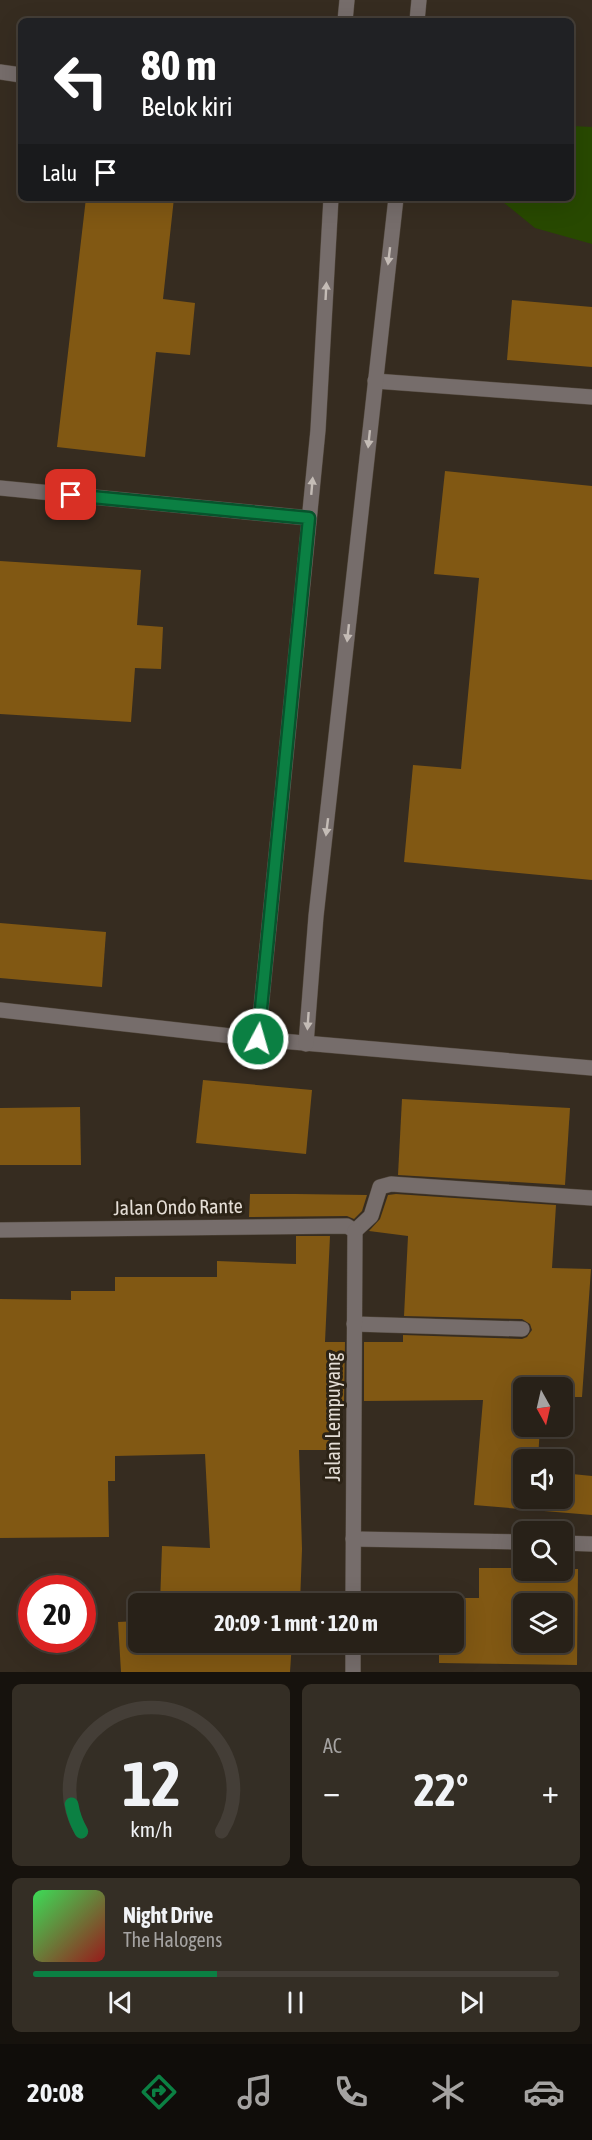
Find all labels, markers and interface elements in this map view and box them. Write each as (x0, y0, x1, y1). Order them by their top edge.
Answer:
text: 80 m (141, 41, 216, 89)
icon: left (42, 42, 120, 120)
text: Belok kiri (141, 91, 233, 122)
icon: arrive (89, 156, 122, 189)
text: Lalu (42, 160, 77, 186)
one-way arrow (385, 247, 394, 266)
one-way arrow (321, 282, 330, 301)
one-way arrow (364, 430, 374, 449)
pin (45, 469, 96, 520)
one-way arrow (307, 476, 317, 495)
icon: arrive (54, 478, 87, 511)
one-way arrow (344, 624, 353, 643)
one-way arrow (323, 818, 332, 837)
position arrow (226, 1007, 290, 1071)
one-way arrow (303, 1012, 313, 1031)
street label: Jalan Ondo Rante (113, 1194, 243, 1219)
street label: Jalan Lempuyang (321, 1352, 344, 1481)
north arrow (513, 1377, 573, 1437)
map controls (513, 1377, 573, 1653)
button: sound (513, 1449, 573, 1509)
button: search (513, 1521, 573, 1581)
speed limit sign: 20 (18, 1575, 96, 1653)
button: layers (513, 1593, 573, 1653)
text: 20:09 · 1 mnt · 120 m (214, 1610, 378, 1636)
text: AC (323, 1734, 342, 1757)
text: 12 (122, 1748, 180, 1819)
text: 22° (414, 1764, 468, 1816)
text: − (323, 1772, 340, 1810)
text: + (542, 1772, 559, 1810)
text: km/h (130, 1817, 172, 1842)
text: Night Drive (123, 1902, 213, 1928)
text: The Halogens (123, 1928, 222, 1951)
icon: previous (104, 1986, 137, 2019)
icon: pause (279, 1986, 312, 2019)
icon: next (455, 1986, 488, 2019)
icon: directions (138, 2071, 180, 2113)
icon: music (234, 2071, 276, 2113)
icon: phone (330, 2071, 372, 2113)
icon: climate (427, 2071, 469, 2113)
icon: car (523, 2071, 565, 2113)
text: 20:08 (27, 2077, 84, 2108)

